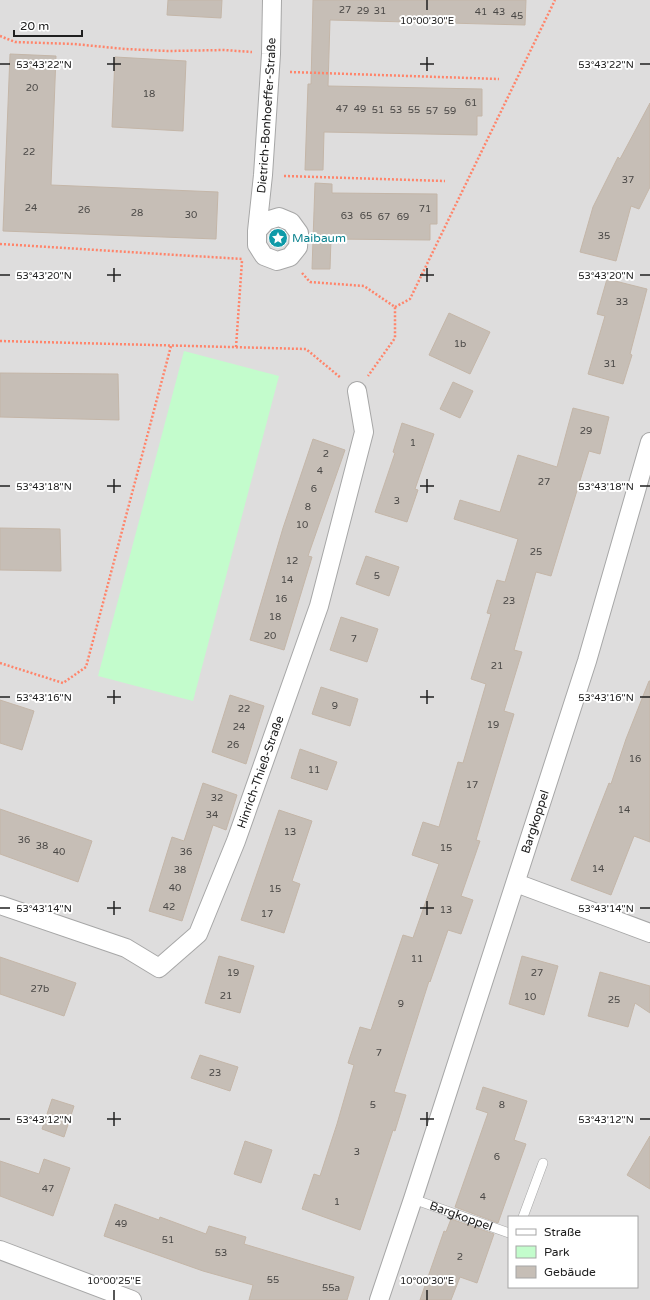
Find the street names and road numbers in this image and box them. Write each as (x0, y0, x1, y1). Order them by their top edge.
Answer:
street label: Dietrich-Bonhoeffer-Straße (254, 37, 278, 194)
street label: Hinrich-Thieß-Straße (234, 714, 287, 830)
street label: Bargkoppel (518, 788, 552, 855)
street label: Bargkoppel (428, 1198, 494, 1234)

